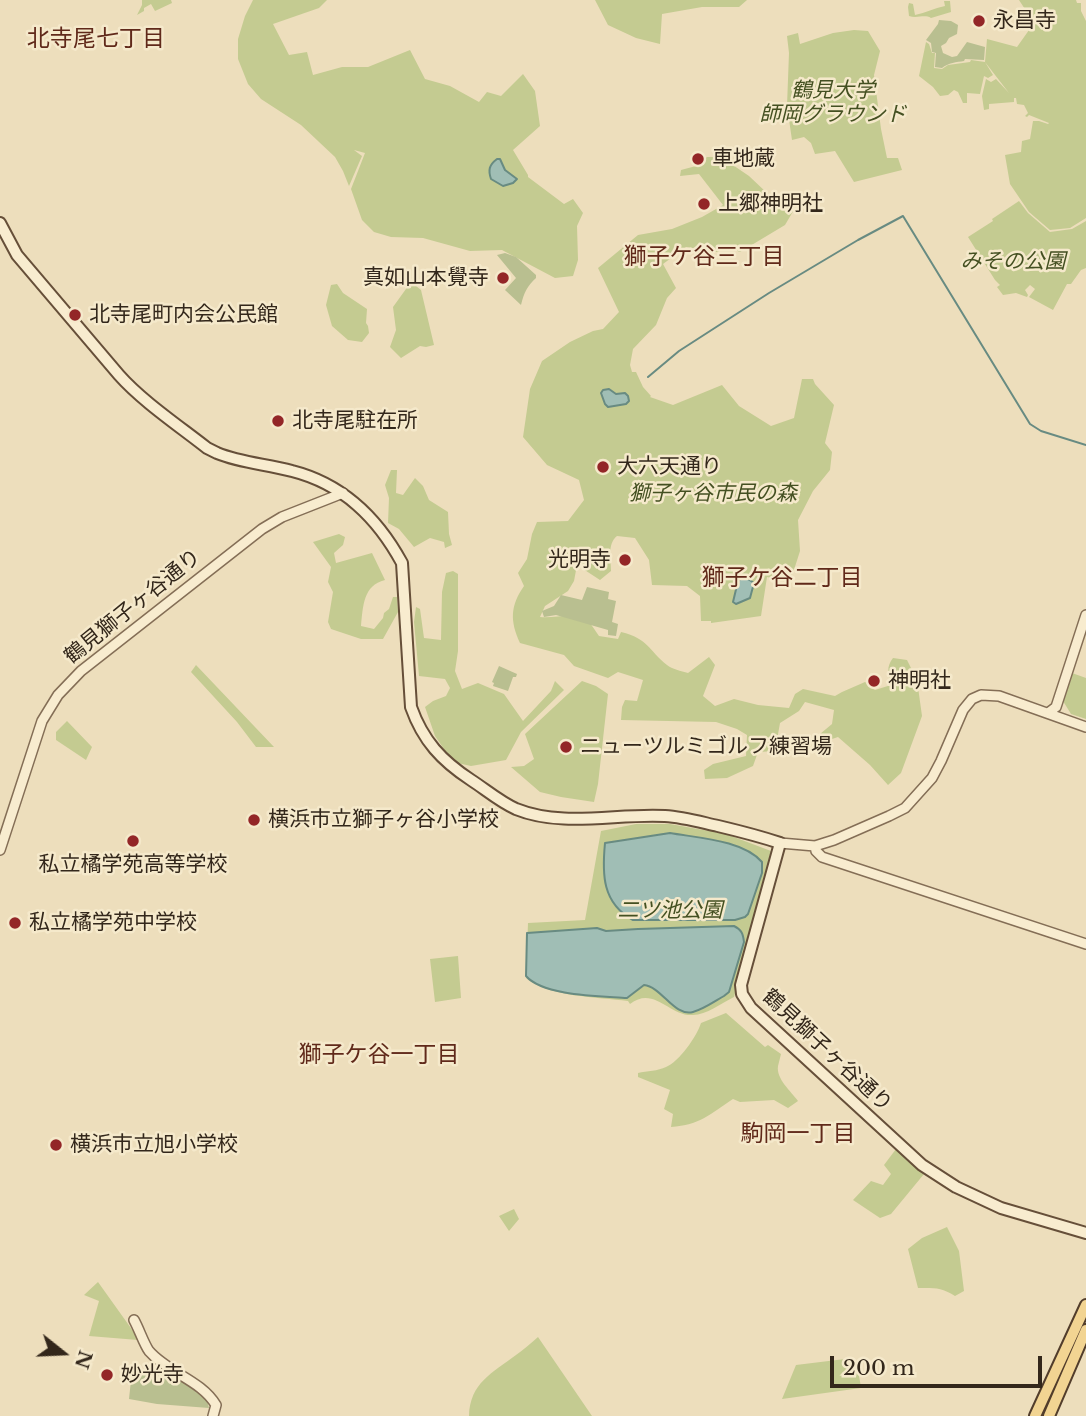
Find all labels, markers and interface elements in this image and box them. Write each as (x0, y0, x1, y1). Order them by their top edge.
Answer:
place label: 永昌寺 (993, 8, 1056, 34)
marker: 永昌寺 (971, 13, 987, 29)
district label: 北寺尾七丁目 (27, 26, 165, 54)
park label: 鶴見大学 師岡グラウンド (760, 78, 906, 128)
place label: 車地蔵 (712, 146, 775, 172)
marker: 車地蔵 (690, 151, 706, 167)
place label: 上郷神明社 (718, 191, 823, 217)
marker: 上郷神明社 (696, 196, 712, 212)
district label: 獅子ケ谷三丁目 (624, 244, 784, 272)
park label: みその公園 (961, 249, 1065, 275)
place label: 真如山本覺寺 (363, 265, 489, 291)
marker: 真如山本覺寺 (495, 270, 511, 286)
place label: 北寺尾町内会公民館 (89, 302, 278, 328)
marker: 北寺尾町内会公民館 (67, 307, 83, 323)
place label: 北寺尾駐在所 (292, 408, 418, 434)
marker: 北寺尾駐在所 (270, 413, 286, 429)
place label: 大六天通り (617, 454, 722, 480)
marker: 大六天通り (595, 459, 611, 475)
park label: 獅子ヶ谷市民の森 (629, 481, 797, 507)
street label: 鶴見獅子ヶ谷通り (60, 544, 206, 670)
place label: 光明寺 (548, 547, 611, 573)
marker: 光明寺 (617, 552, 633, 568)
district label: 獅子ケ谷二丁目 (702, 565, 862, 593)
place label: 神明社 (888, 668, 951, 694)
marker: 神明社 (866, 673, 882, 689)
place label: ニューツルミゴルフ練習場 (580, 734, 832, 760)
marker: ニューツルミゴルフ練習場 (558, 739, 574, 755)
place label: 横浜市立獅子ヶ谷小学校 (268, 807, 499, 833)
marker: 横浜市立獅子ヶ谷小学校 (246, 812, 262, 828)
marker: 私立橘学苑高等学校 (125, 833, 141, 849)
place label: 私立橘学苑高等学校 (39, 852, 227, 878)
park label: 二ツ池公園 (618, 898, 722, 924)
place label: 私立橘学苑中学校 (29, 910, 197, 936)
marker: 私立橘学苑中学校 (7, 915, 23, 931)
street label: 鶴見獅子ヶ谷通り (757, 984, 897, 1118)
district label: 獅子ケ谷一丁目 (299, 1042, 459, 1070)
district label: 駒岡一丁目 (741, 1121, 855, 1149)
place label: 横浜市立旭小学校 (70, 1132, 238, 1158)
marker: 横浜市立旭小学校 (48, 1137, 64, 1153)
north arrow (28, 1318, 98, 1388)
scale bar (834, 1342, 1046, 1386)
text: N (70, 1348, 97, 1372)
text: 200 m (843, 1355, 914, 1381)
place label: 妙光寺 (121, 1362, 184, 1388)
marker: 妙光寺 (99, 1367, 115, 1383)

